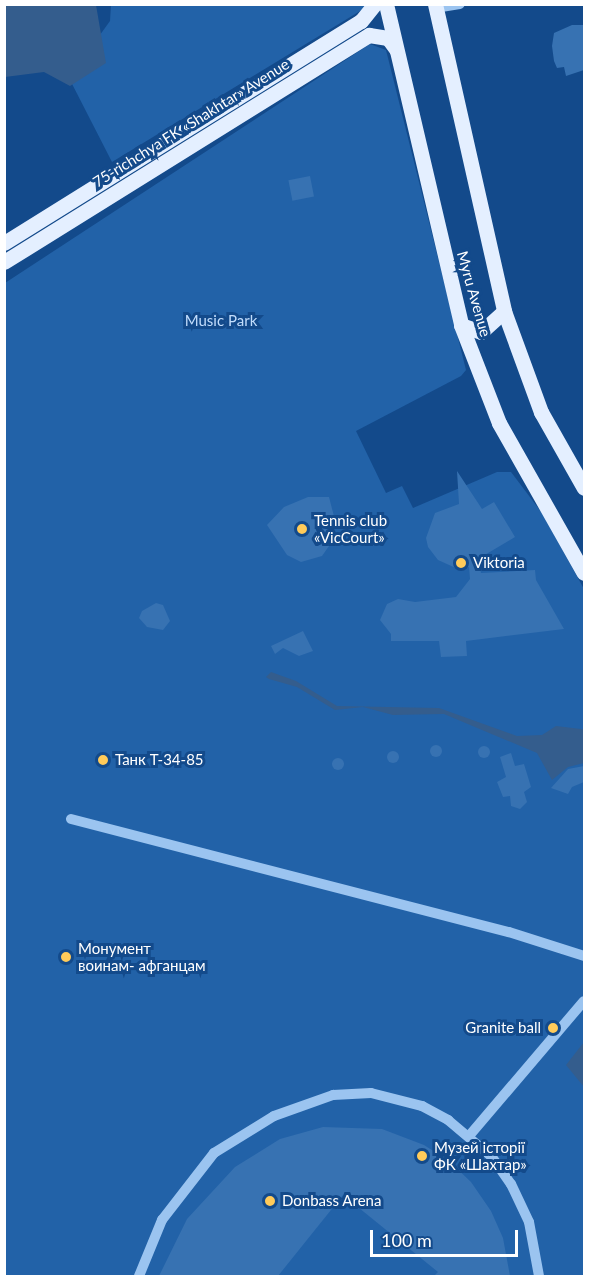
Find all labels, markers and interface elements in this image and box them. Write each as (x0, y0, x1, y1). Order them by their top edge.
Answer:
street label: 75-richchya FK «Shakhtar» Avenue (89, 55, 293, 191)
street label: Myru Avenue (453, 249, 495, 339)
park label: Music Park (185, 312, 257, 330)
place label: Tennis club «VicCourt» (314, 511, 387, 546)
marker: Tennis club «VicCourt» (295, 522, 309, 536)
place label: Viktoria (473, 554, 525, 572)
marker: Viktoria (454, 556, 468, 570)
place label: Танк Т-34-85 (115, 751, 204, 769)
marker: Танк Т-34-85 (96, 753, 110, 767)
place label: Монумент воинам- афганцам (78, 939, 206, 974)
marker: Монумент воинам- афганцам (59, 950, 73, 964)
place label: Granite ball (465, 1019, 541, 1037)
marker: Granite ball (546, 1021, 560, 1035)
place label: Музей історії ФК «Шахтар» (434, 1138, 527, 1173)
marker: Музей історії ФК «Шахтар» (415, 1149, 429, 1163)
place label: Donbass Arena (282, 1192, 382, 1210)
marker: Donbass Arena (263, 1194, 277, 1208)
scale bar (373, 1218, 522, 1256)
text: 100 m (381, 1229, 432, 1251)

